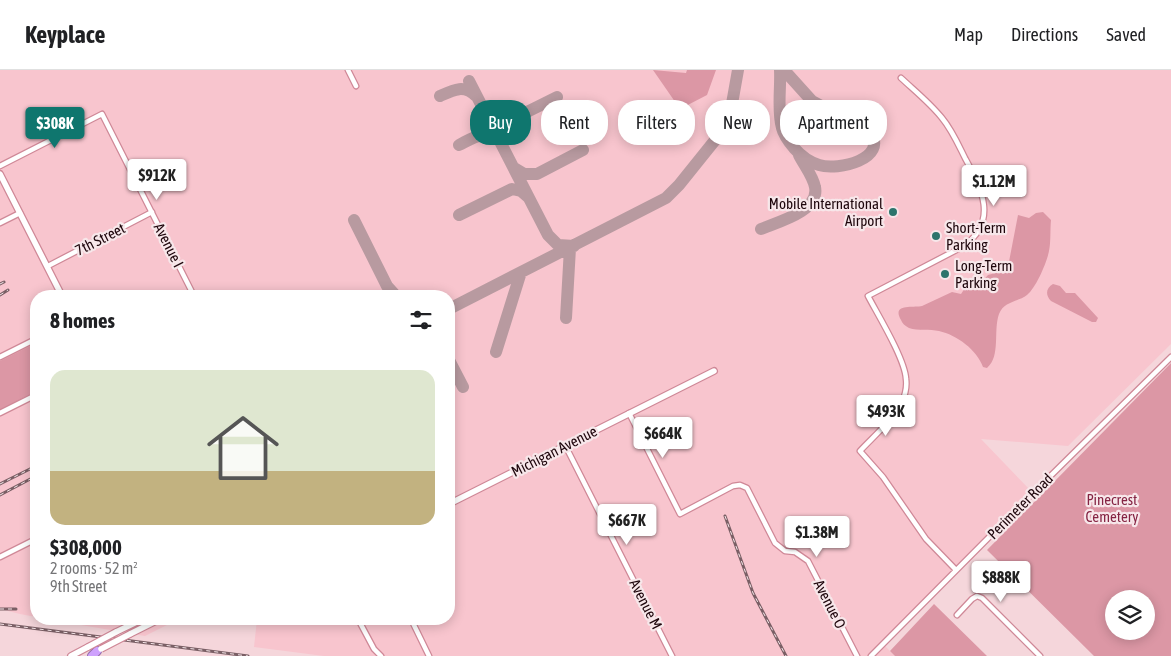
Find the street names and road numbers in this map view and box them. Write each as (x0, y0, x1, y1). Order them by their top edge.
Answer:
street label: 7th Street (72, 219, 128, 259)
street label: Avenue I (151, 220, 187, 270)
street label: Michigan Avenue (508, 422, 600, 480)
street label: Perimeter Road (984, 470, 1056, 542)
street label: Avenue M (626, 576, 666, 632)
street label: Avenue O (811, 577, 850, 631)

